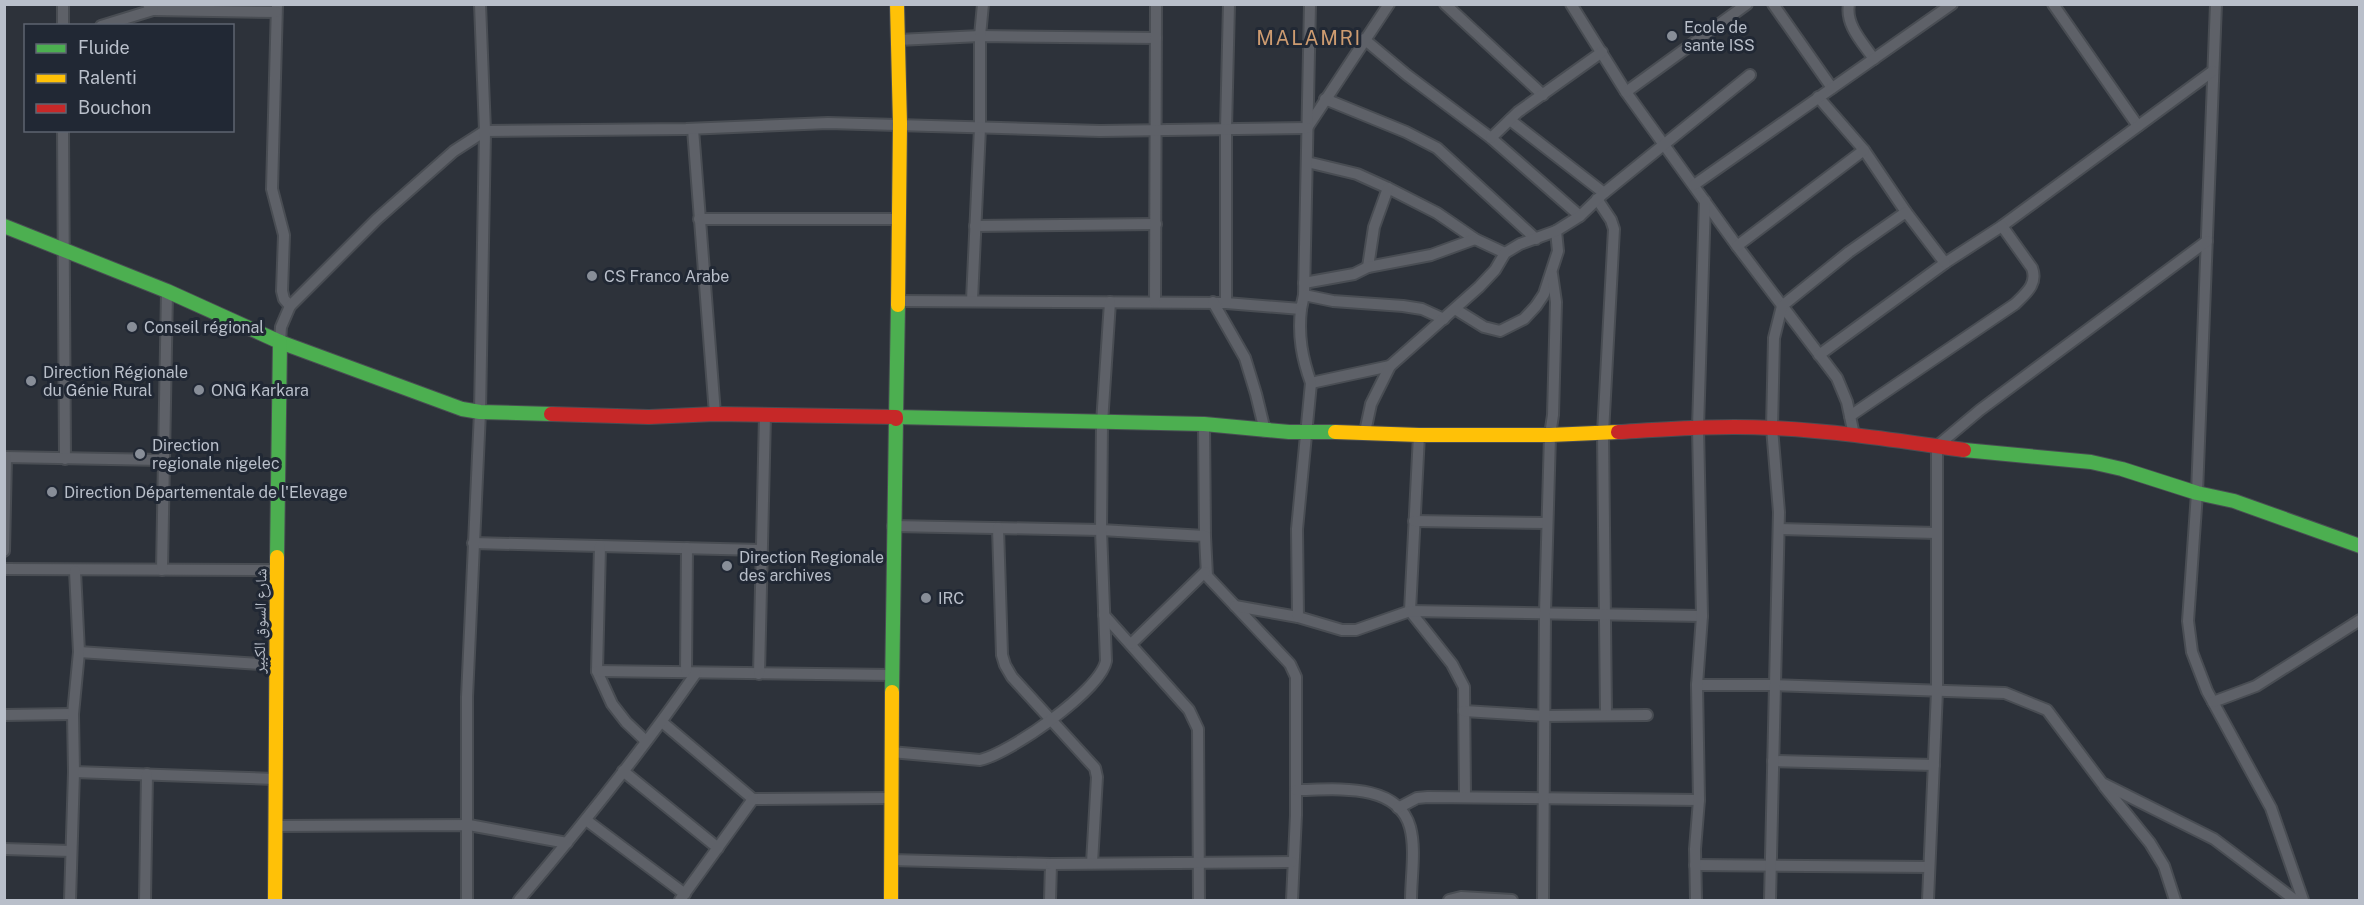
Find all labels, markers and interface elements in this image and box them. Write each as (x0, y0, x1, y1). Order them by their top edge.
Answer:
place label: Ecole de sante ISS (1684, 18, 1755, 55)
legend (24, 24, 234, 132)
district label: MALAMRI (1256, 26, 1362, 50)
marker: Ecole de sante ISS (1665, 29, 1679, 43)
text: Fluide (78, 37, 130, 58)
text: Ralenti (78, 67, 137, 88)
text: Bouchon (78, 97, 151, 118)
place label: CS Franco Arabe (604, 267, 729, 286)
marker: CS Franco Arabe (585, 269, 599, 283)
place label: Conseil régional (144, 318, 264, 337)
marker: Conseil régional (125, 320, 139, 334)
place label: Direction Régionale du Génie Rural (43, 363, 188, 400)
marker: Direction Régionale du Génie Rural (24, 374, 38, 388)
place label: ONG Karkara (211, 381, 309, 400)
marker: ONG Karkara (192, 383, 206, 397)
place label: Direction regionale nigelec (152, 436, 280, 473)
marker: Direction regionale nigelec (133, 447, 147, 461)
place label: Direction Départementale de l'Elevage (64, 483, 348, 502)
marker: Direction Départementale de l'Elevage (45, 485, 59, 499)
place label: Direction Regionale des archives (739, 548, 884, 585)
marker: Direction Regionale des archives (720, 559, 734, 573)
street label: شارع السوق الكبير (250, 568, 271, 675)
place label: IRC (938, 589, 964, 608)
marker: IRC (919, 591, 933, 605)

